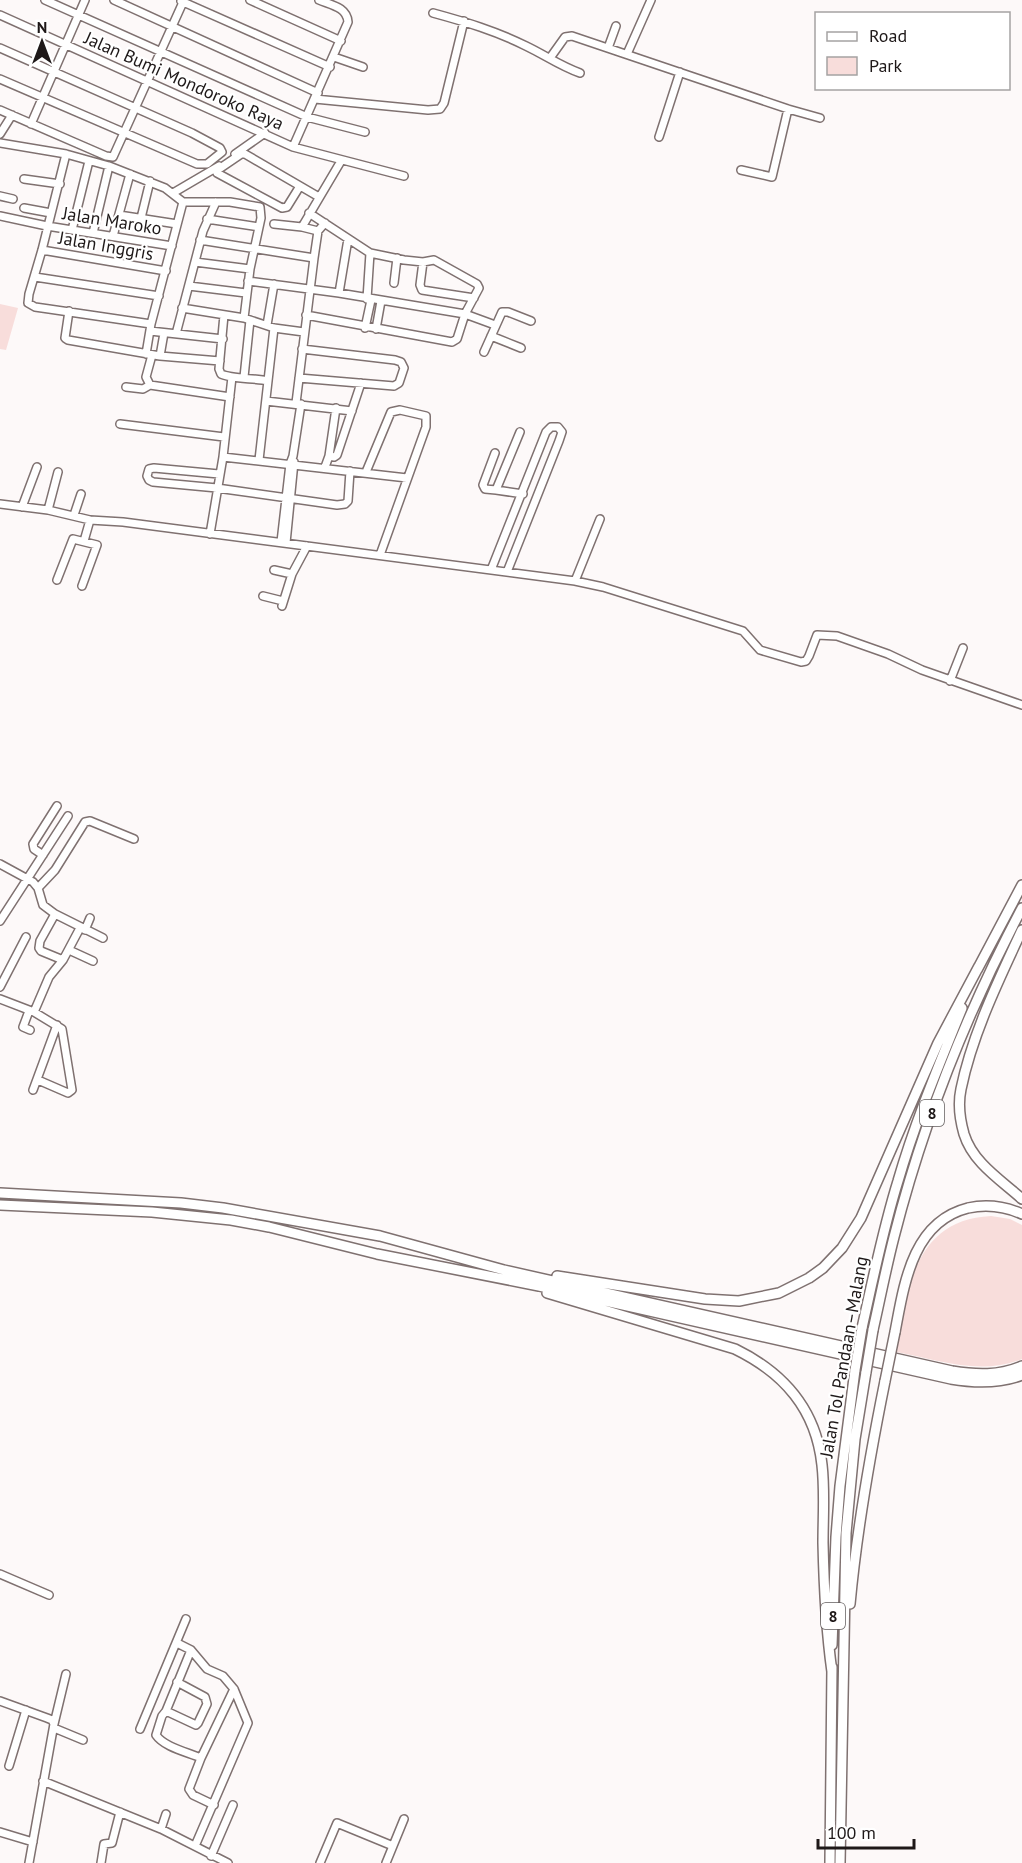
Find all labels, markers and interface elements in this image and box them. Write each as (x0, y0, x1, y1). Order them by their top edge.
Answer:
north arrow (12, 12, 72, 72)
legend (815, 12, 1010, 90)
text: N (37, 17, 47, 37)
text: Road (869, 24, 907, 47)
street label: Jalan Bumi Mondoroko Raya (80, 26, 288, 135)
text: Park (869, 54, 902, 77)
street label: Jalan Maroko (60, 201, 163, 240)
street label: Jalan Inggris (56, 226, 155, 265)
road number: 8 (920, 1100, 944, 1126)
street label: Jalan Tol Pandaan–Malang (814, 1254, 873, 1460)
road number: 8 (821, 1603, 845, 1629)
scale bar (818, 1812, 914, 1850)
text: 100 m (827, 1821, 876, 1844)

